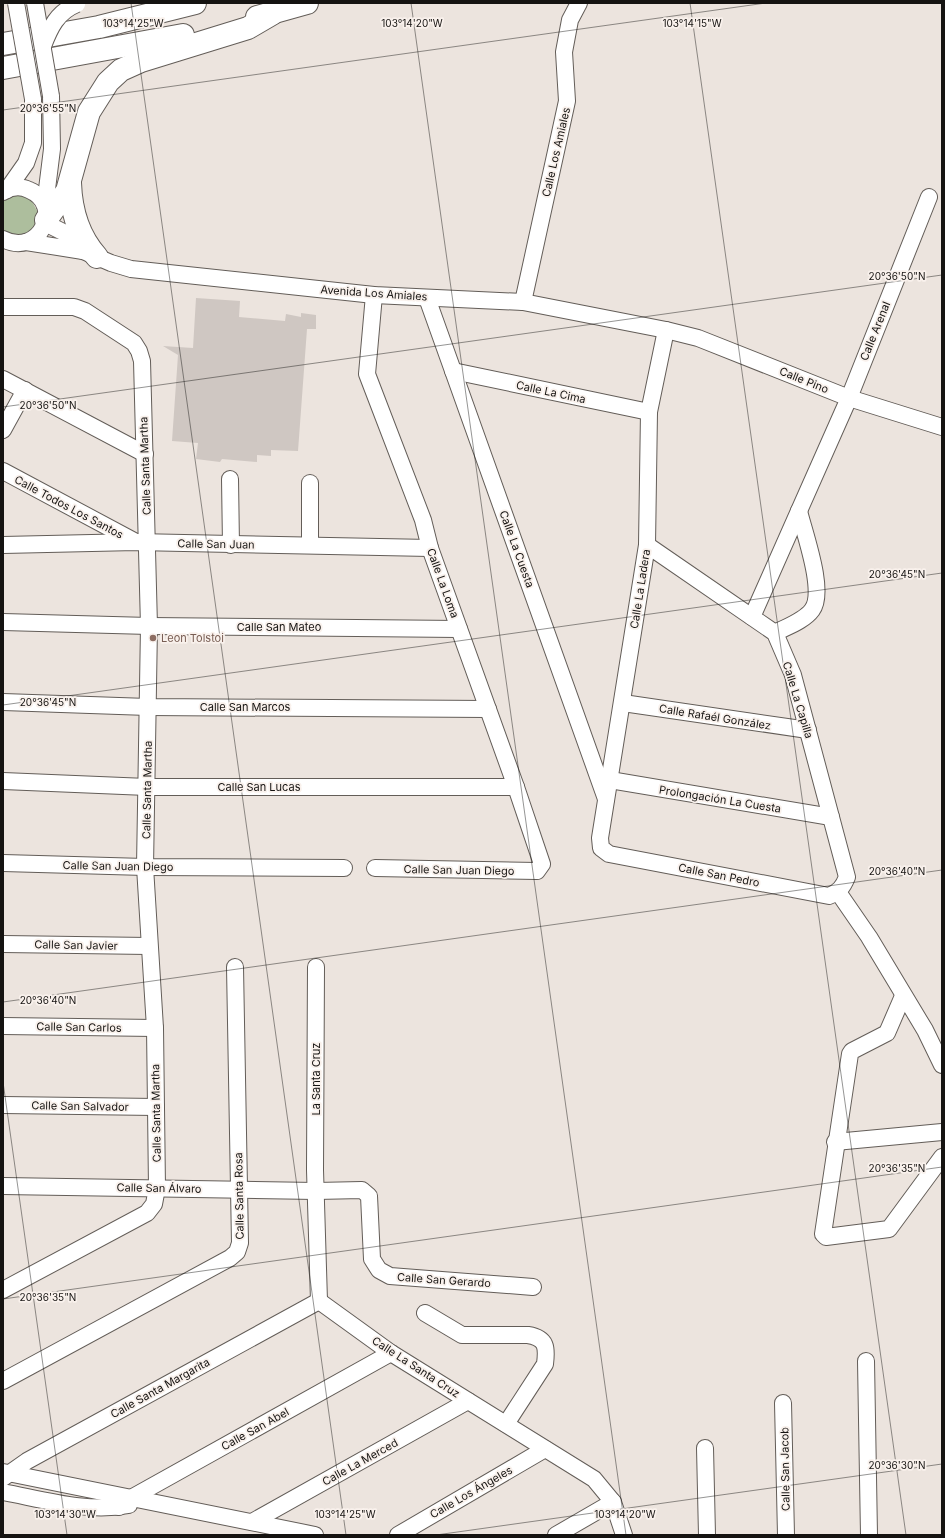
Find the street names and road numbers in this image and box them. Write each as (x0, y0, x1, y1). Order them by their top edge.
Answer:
street label: Calle Los Amiales (539, 106, 573, 198)
street label: Avenida Los Amiales (320, 282, 428, 304)
street label: Calle Arenal (857, 299, 893, 363)
street label: Calle Pino (777, 364, 831, 396)
street label: Calle La Cima (515, 378, 587, 406)
street label: Calle Santa Martha (136, 417, 154, 515)
street label: Calle Todos Los Santos (12, 472, 126, 542)
street label: Calle La Cuesta (497, 508, 537, 590)
street label: Calle San Juan (177, 536, 255, 552)
street label: Calle La Loma (424, 546, 462, 620)
street label: Calle La Ladera (627, 548, 653, 630)
street label: Calle San Mateo (237, 620, 322, 634)
street label: Calle La Capilla (780, 660, 816, 740)
street label: Calle San Marcos (200, 700, 291, 714)
street label: Calle Rafaél González (658, 701, 772, 733)
street label: Calle Santa Martha (139, 741, 155, 839)
street label: Calle San Lucas (218, 780, 301, 794)
street label: Prolongación La Cuesta (658, 782, 782, 816)
street label: Calle San Juan Diego (62, 858, 174, 874)
street label: Calle San Pedro (677, 860, 761, 890)
street label: Calle San Juan Diego (403, 862, 515, 878)
street label: Calle San Javier (34, 937, 118, 953)
street label: Calle San Carlos (36, 1019, 122, 1035)
street label: La Santa Cruz (309, 1043, 323, 1115)
street label: Calle Santa Martha (148, 1064, 164, 1162)
street label: Calle San Salvador (31, 1098, 129, 1114)
street label: Calle Santa Rosa (231, 1152, 247, 1240)
street label: Calle San Álvaro (116, 1180, 202, 1196)
street label: Calle San Gerardo (397, 1270, 492, 1290)
street label: Calle La Santa Cruz (369, 1333, 463, 1401)
street label: Calle Santa Margarita (108, 1355, 212, 1421)
street label: Calle San Abel (219, 1405, 291, 1453)
street label: Calle San Jacob (777, 1427, 793, 1511)
street label: Calle La Merced (320, 1435, 400, 1489)
street label: Calle Los Ángeles (427, 1463, 515, 1521)

